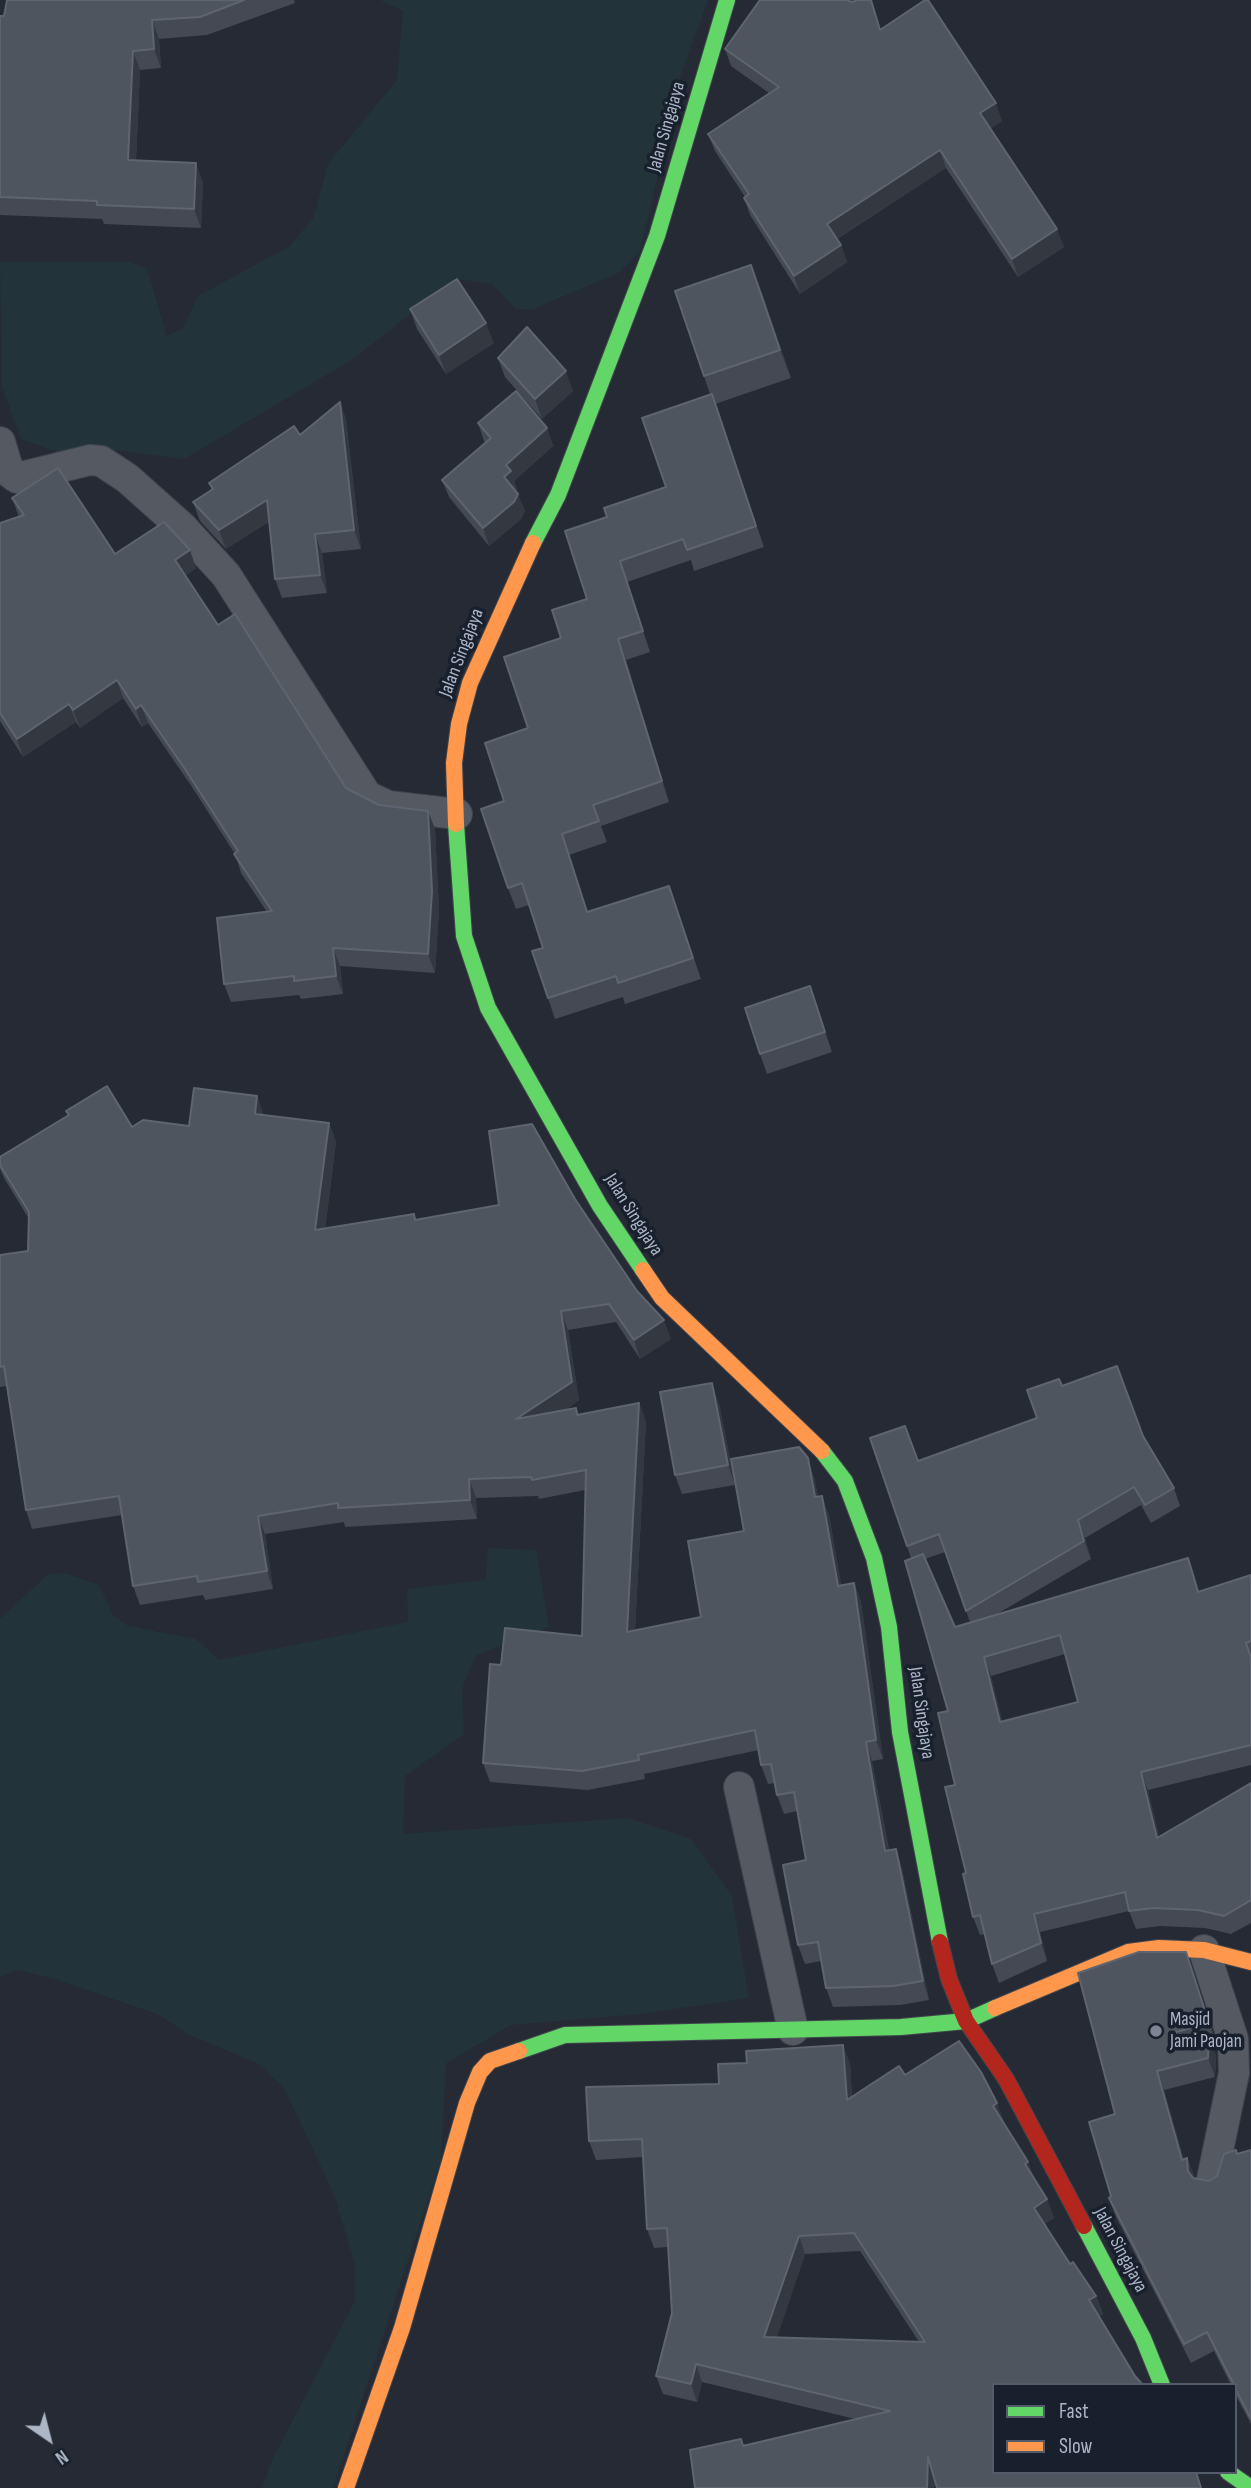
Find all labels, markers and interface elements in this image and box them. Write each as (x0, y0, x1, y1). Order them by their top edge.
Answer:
street label: Jalan Singajaya (643, 79, 691, 175)
street label: Jalan Singajaya (435, 606, 489, 700)
street label: Jalan Singajaya (599, 1170, 667, 1260)
street label: Jalan Singajaya (903, 1666, 939, 1760)
place label: Masjid Jami Paojan (1170, 2009, 1242, 2053)
marker: Masjid Jami Paojan (1148, 2023, 1164, 2039)
street label: Jalan Singajaya (1088, 2204, 1152, 2296)
legend (992, 2383, 1237, 2474)
text: Fast (1059, 2399, 1089, 2424)
north arrow (14, 2404, 84, 2474)
text: Slow (1059, 2434, 1092, 2459)
text: N (51, 2444, 72, 2469)

